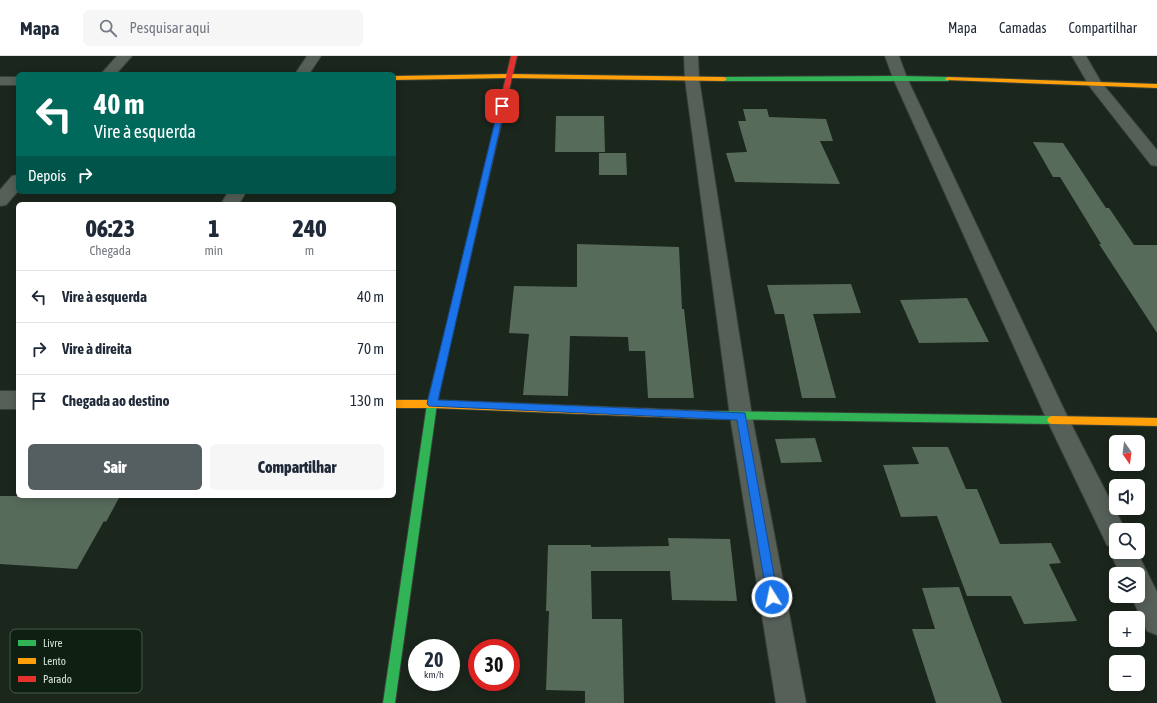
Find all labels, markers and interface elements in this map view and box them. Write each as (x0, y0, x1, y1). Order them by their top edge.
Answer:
search box (83, 10, 363, 46)
text: Mapa (20, 17, 59, 39)
icon: search (97, 17, 119, 39)
text: Pesquisar aqui (129, 19, 210, 36)
text: Mapa (948, 20, 977, 36)
text: Camadas (999, 20, 1047, 36)
text: Compartilhar (1069, 20, 1137, 36)
icon: left (28, 88, 80, 140)
text: 40 m (94, 88, 144, 120)
pin (485, 89, 519, 123)
icon: arrive (491, 95, 513, 117)
text: Vire à esquerda (94, 121, 196, 142)
icon: right (74, 164, 96, 186)
text: Depois (28, 167, 66, 184)
text: 06:23 (86, 215, 135, 242)
text: 1 (208, 215, 219, 242)
text: 240 (293, 215, 326, 242)
text: Chegada (89, 243, 131, 258)
text: min (204, 243, 223, 258)
text: m (305, 243, 314, 258)
icon: left (28, 286, 50, 308)
text: Vire à esquerda (62, 288, 147, 305)
text: 40 m (357, 288, 384, 305)
icon: right (28, 338, 50, 360)
text: Vire à direita (62, 340, 132, 357)
text: 70 m (357, 340, 384, 357)
icon: arrive (28, 390, 50, 412)
text: Chegada ao destino (62, 392, 170, 409)
text: 130 m (350, 392, 384, 409)
north arrow (1109, 435, 1145, 471)
map controls (1109, 435, 1145, 691)
button: Sair (28, 444, 202, 490)
button: Compartilhar (210, 444, 384, 490)
button: sound (1109, 479, 1145, 515)
button: search (1109, 523, 1145, 559)
button: layers (1109, 567, 1145, 603)
position arrow (751, 576, 793, 618)
button: + (1109, 611, 1145, 647)
legend (10, 629, 142, 693)
text: Livre (43, 637, 63, 649)
speed limit sign: 30 (468, 639, 520, 691)
text: 20 (425, 648, 443, 671)
text: Lento (43, 655, 66, 667)
button: − (1109, 655, 1145, 691)
text: km/h (424, 669, 444, 680)
text: Parado (43, 673, 72, 685)

